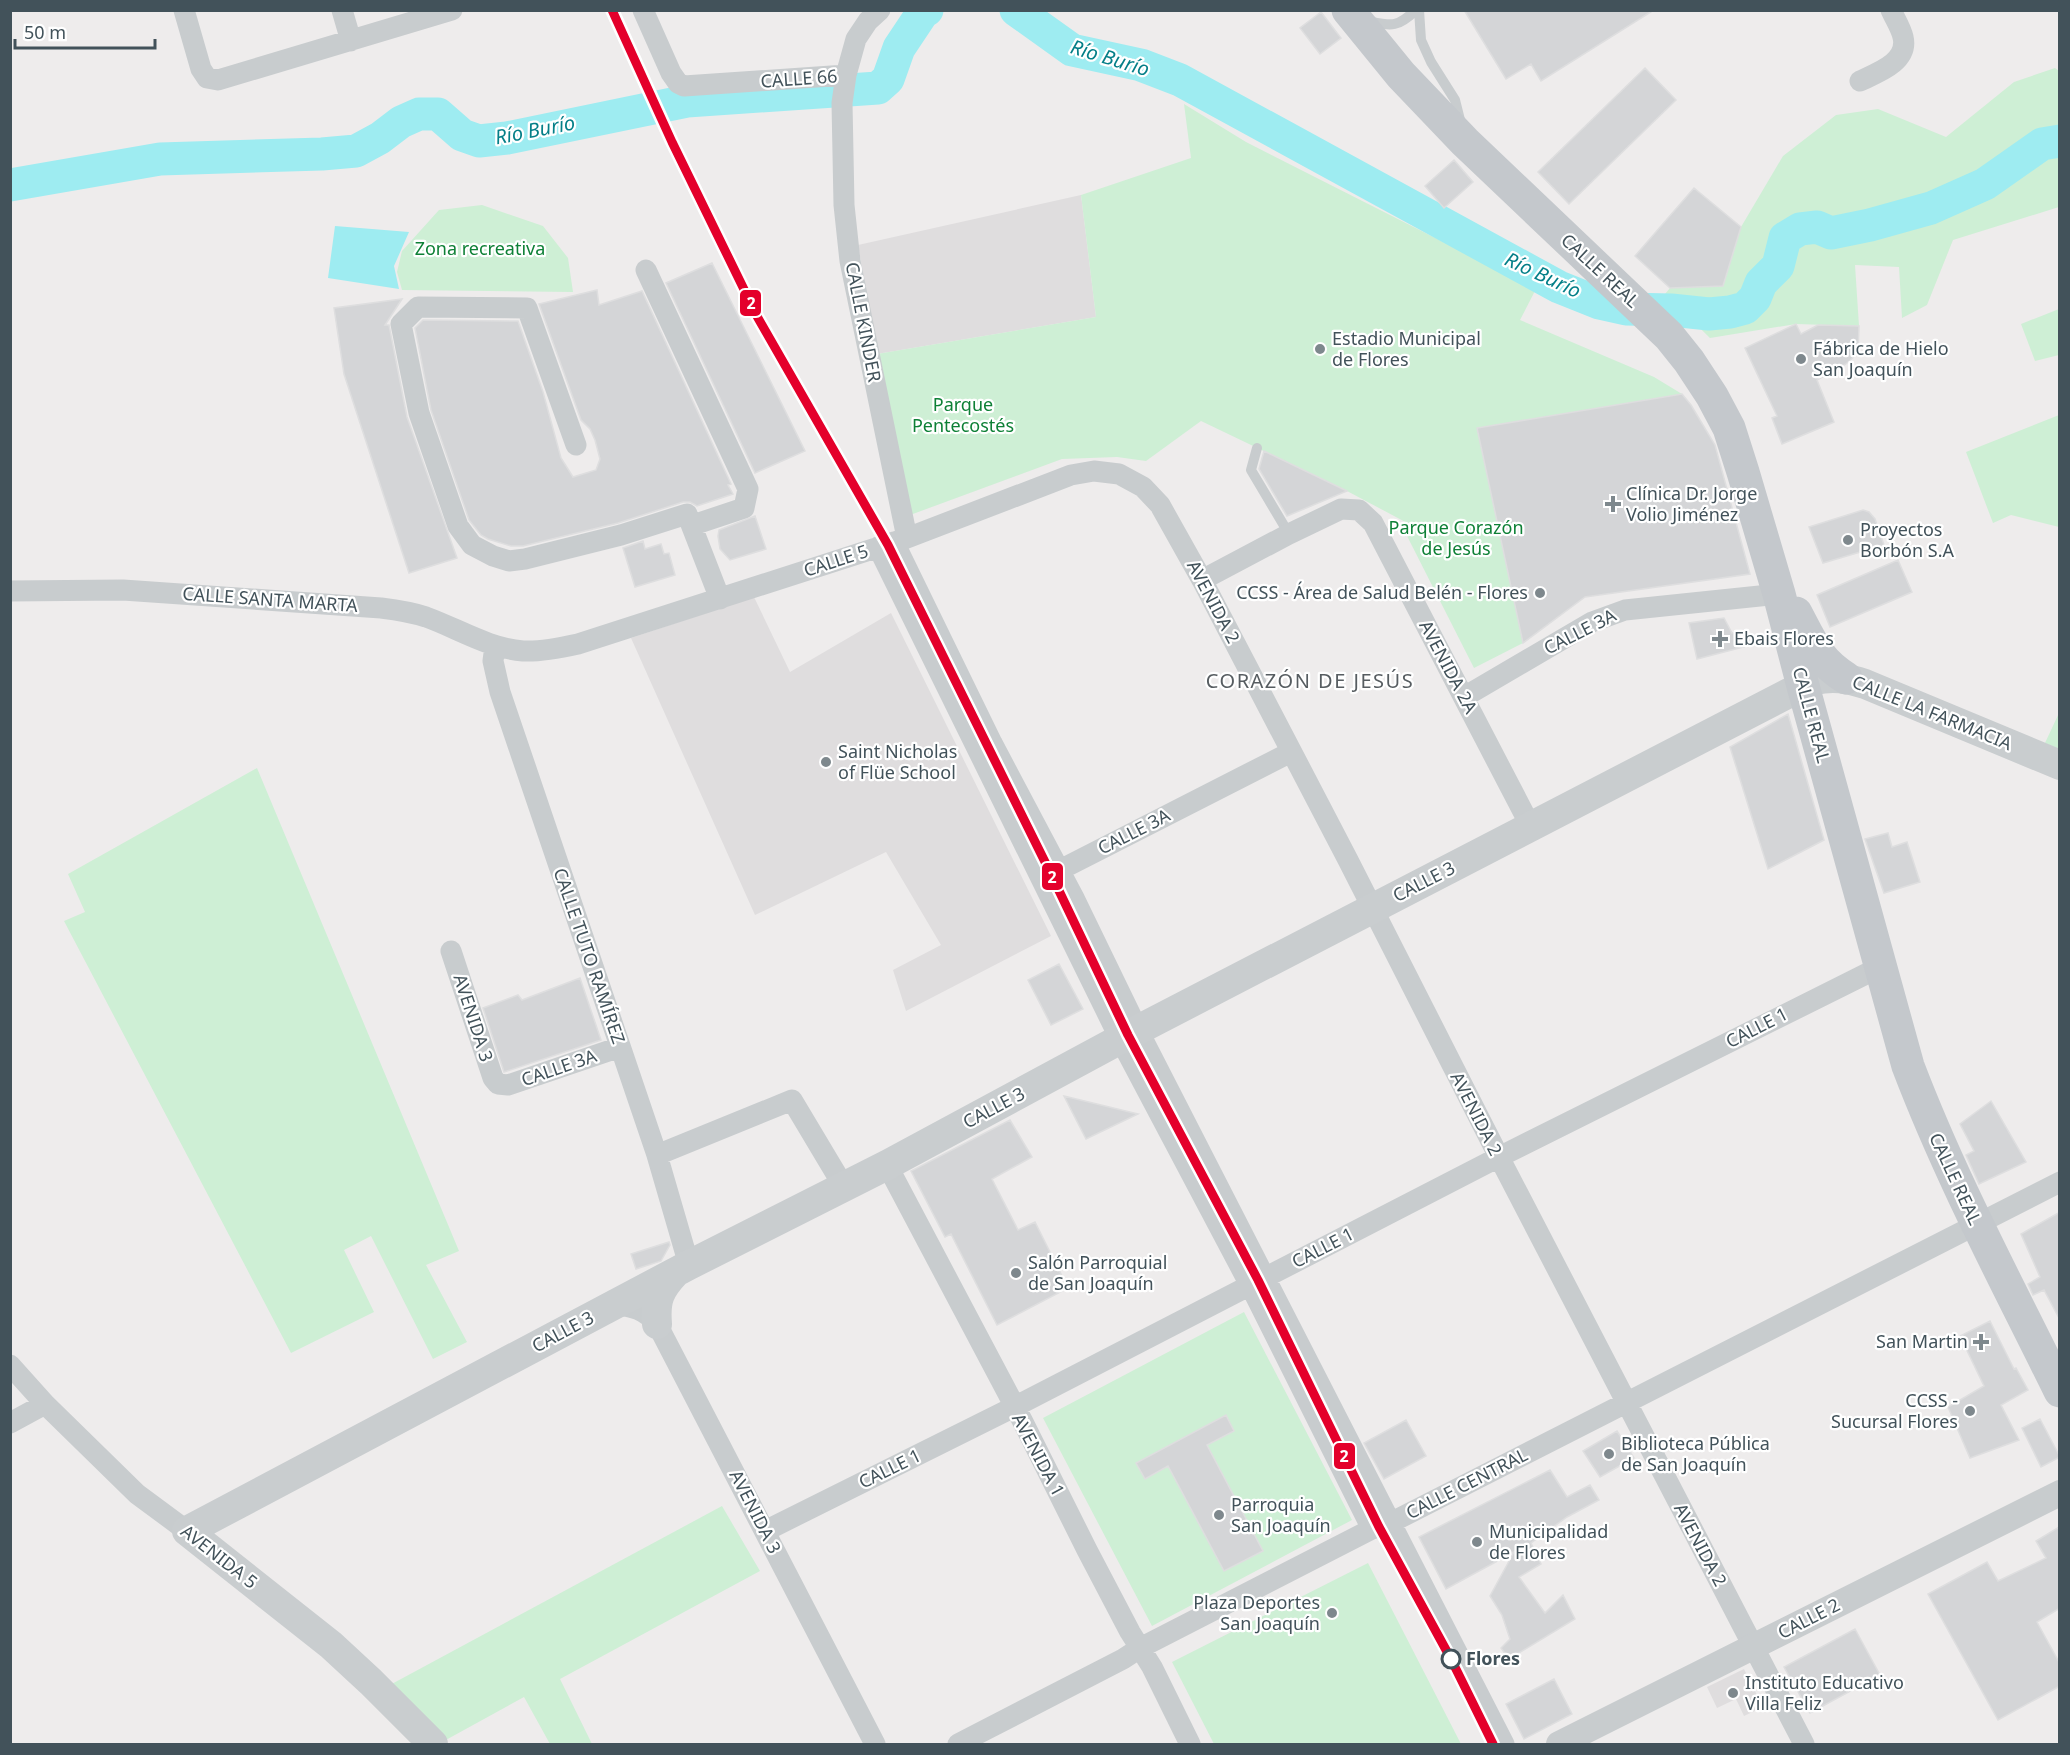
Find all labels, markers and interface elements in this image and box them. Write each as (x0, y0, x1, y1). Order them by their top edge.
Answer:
scale bar (15, 12, 154, 50)
text: 50 m (24, 20, 66, 44)
water label: Río Burío (1067, 33, 1153, 82)
street label: CALLE 66 (760, 63, 838, 93)
water label: Río Burío (493, 109, 577, 150)
street label: CALLE REAL (1556, 228, 1645, 313)
park label: Zona recreativa (415, 236, 545, 260)
water label: Río Burío (1501, 245, 1586, 304)
street label: CALLE KINDER (841, 260, 887, 384)
line badge: 2 (739, 289, 762, 317)
text: 2 (746, 292, 756, 314)
place label: Estadio Municipal de Flores (1332, 326, 1481, 371)
place label: Fábrica de Hielo San Joaquín (1813, 336, 1949, 381)
marker: Estadio Municipal de Flores (1313, 342, 1327, 356)
marker: Fábrica de Hielo San Joaquín (1794, 352, 1808, 366)
park label: Parque Pentecostés (912, 392, 1014, 437)
place label: Clínica Dr. Jorge Volio Jiménez (1626, 481, 1757, 526)
marker: Clínica Dr. Jorge Volio Jiménez (1604, 495, 1622, 513)
park label: Parque Corazón de Jesús (1389, 515, 1524, 560)
place label: Proyectos Borbón S.A (1860, 517, 1954, 562)
marker: Proyectos Borbón S.A (1841, 533, 1855, 547)
street label: CALLE 5 (800, 538, 871, 582)
street label: AVENIDA 2 (1182, 556, 1246, 647)
place label: CCSS - Área de Salud Belén - Flores (1236, 580, 1528, 604)
street label: CALLE SANTA MARTA (182, 581, 359, 617)
marker: CCSS - Área de Salud Belén - Flores (1533, 586, 1547, 600)
street label: CALLE 3A (1539, 602, 1620, 660)
street label: AVENIDA 2A (1414, 616, 1484, 718)
place label: Ebais Flores (1734, 626, 1834, 650)
marker: Ebais Flores (1711, 630, 1729, 648)
street label: CALLE REAL (1788, 664, 1836, 765)
district label: CORAZÓN DE JESÚS (1206, 667, 1414, 694)
street label: CALLE LA FARMACIA (1849, 669, 2016, 755)
place label: Saint Nicholas of Flüe School (838, 739, 957, 784)
marker: Saint Nicholas of Flüe School (819, 755, 833, 769)
street label: CALLE 3A (1093, 802, 1174, 860)
street label: CALLE 3 (1388, 855, 1459, 907)
line badge: 2 (1041, 862, 1064, 891)
street label: CALLE TUTO RAMÍREZ (549, 864, 631, 1047)
text: 2 (1047, 866, 1057, 888)
street label: AVENIDA 3 (449, 971, 499, 1065)
street label: CALLE 1 (1721, 1001, 1792, 1053)
street label: CALLE 3A (518, 1043, 600, 1091)
street label: AVENIDA 2 (1446, 1068, 1508, 1159)
street label: CALLE 3 (958, 1081, 1029, 1133)
street label: CALLE REAL (1924, 1129, 1988, 1228)
street label: CALLE 1 (1287, 1221, 1358, 1273)
place label: Salón Parroquial de San Joaquín (1028, 1250, 1167, 1295)
marker: Salón Parroquial de San Joaquín (1009, 1266, 1023, 1280)
street label: CALLE 3 (527, 1305, 598, 1357)
place label: San Martin (1876, 1329, 1968, 1353)
marker: San Martin (1972, 1333, 1990, 1351)
place label: CCSS - Sucursal Flores (1831, 1388, 1958, 1433)
marker: CCSS - Sucursal Flores (1963, 1404, 1977, 1418)
street label: AVENIDA 1 (1007, 1409, 1071, 1500)
place label: Biblioteca Pública de San Joaquín (1621, 1431, 1770, 1476)
line badge: 2 (1333, 1442, 1356, 1470)
street label: CALLE CENTRAL (1402, 1442, 1532, 1524)
street label: CALLE 1 (854, 1443, 925, 1494)
text: 2 (1339, 1445, 1349, 1467)
marker: Biblioteca Pública de San Joaquín (1602, 1447, 1616, 1461)
street label: AVENIDA 3 (725, 1466, 787, 1557)
place label: Parroquia San Joaquín (1231, 1492, 1331, 1537)
street label: AVENIDA 2 (1669, 1499, 1733, 1590)
marker: Parroquia San Joaquín (1212, 1508, 1226, 1522)
street label: AVENIDA 5 (177, 1519, 263, 1594)
place label: Municipalidad de Flores (1489, 1519, 1608, 1564)
marker: Municipalidad de Flores (1470, 1535, 1484, 1549)
place label: Plaza Deportes San Joaquín (1193, 1590, 1320, 1635)
street label: CALLE 2 (1773, 1592, 1844, 1644)
marker: Plaza Deportes San Joaquín (1325, 1606, 1339, 1620)
place label: Flores (1466, 1646, 1520, 1670)
marker: Flores (1441, 1649, 1461, 1669)
place label: Instituto Educativo Villa Feliz (1745, 1670, 1904, 1715)
marker: Instituto Educativo Villa Feliz (1726, 1686, 1740, 1700)

